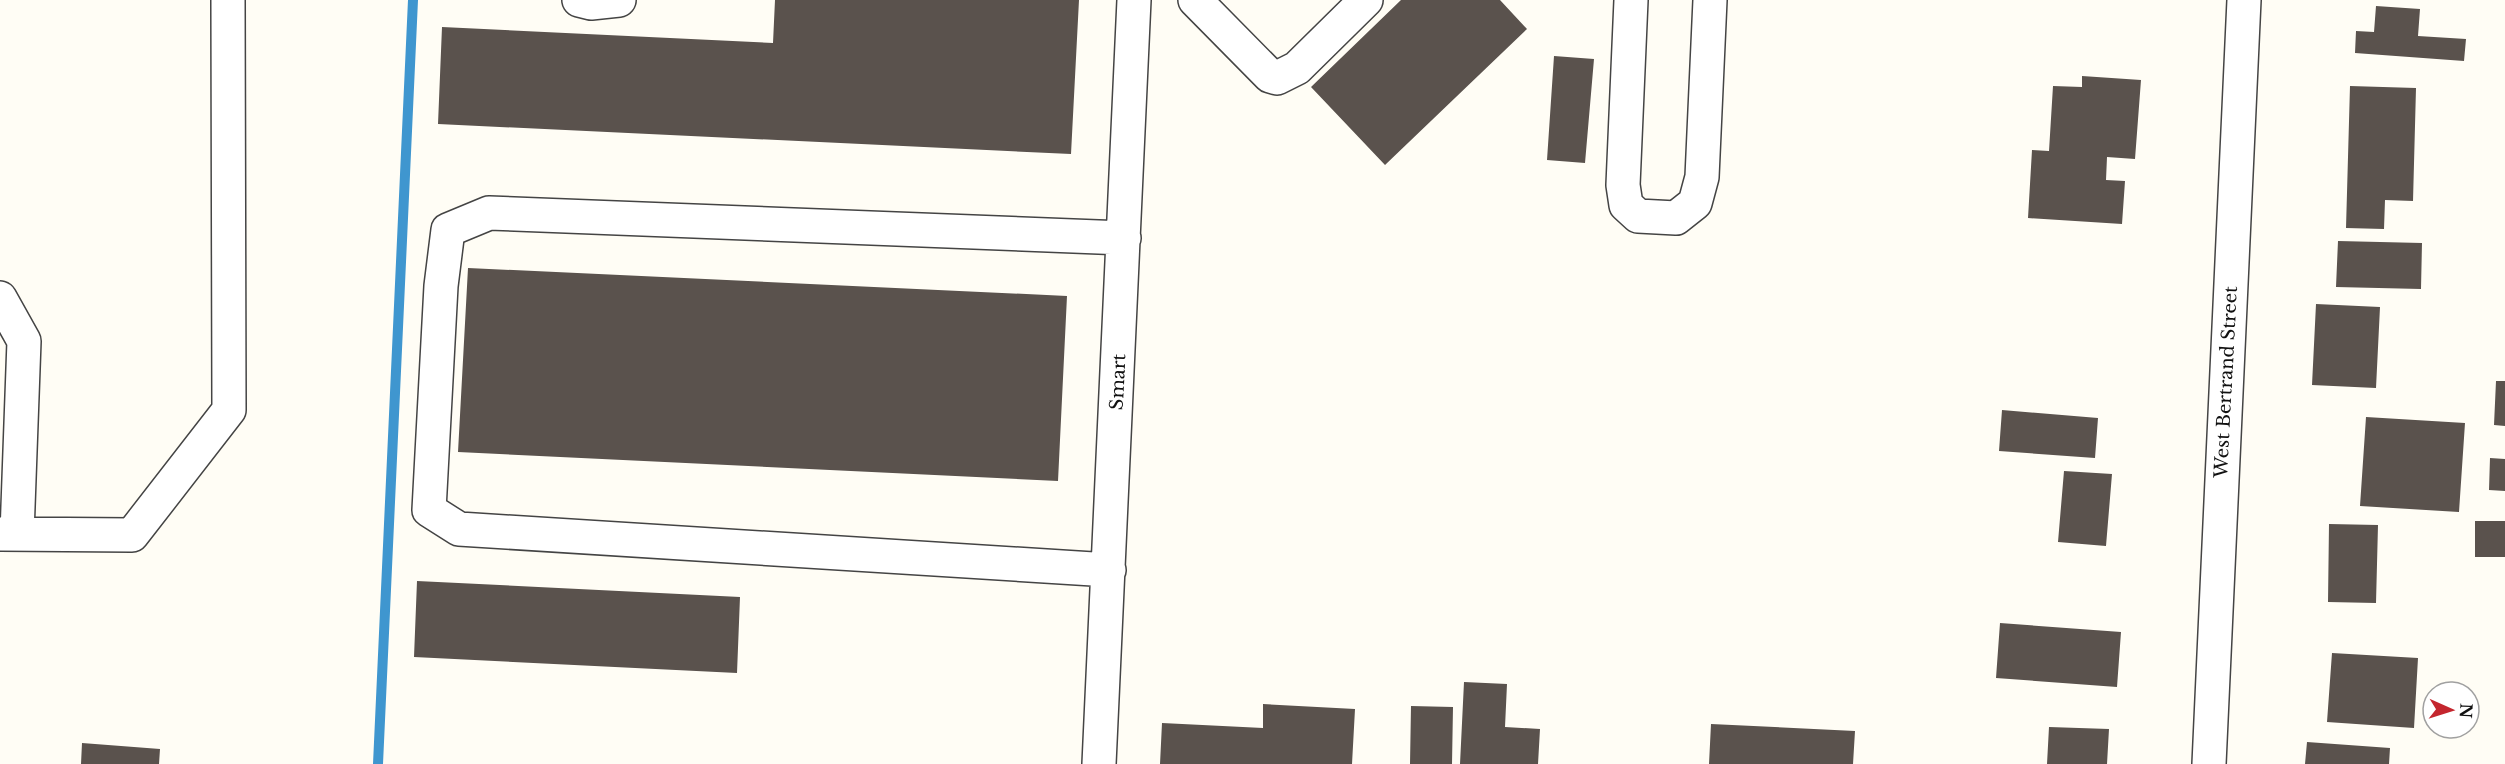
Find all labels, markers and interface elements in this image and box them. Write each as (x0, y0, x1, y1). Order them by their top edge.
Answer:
street label: West Bertrand Street (2210, 285, 2242, 480)
street label: Smart (1106, 353, 1130, 411)
north arrow (2421, 680, 2481, 740)
text: N (2456, 703, 2476, 719)

